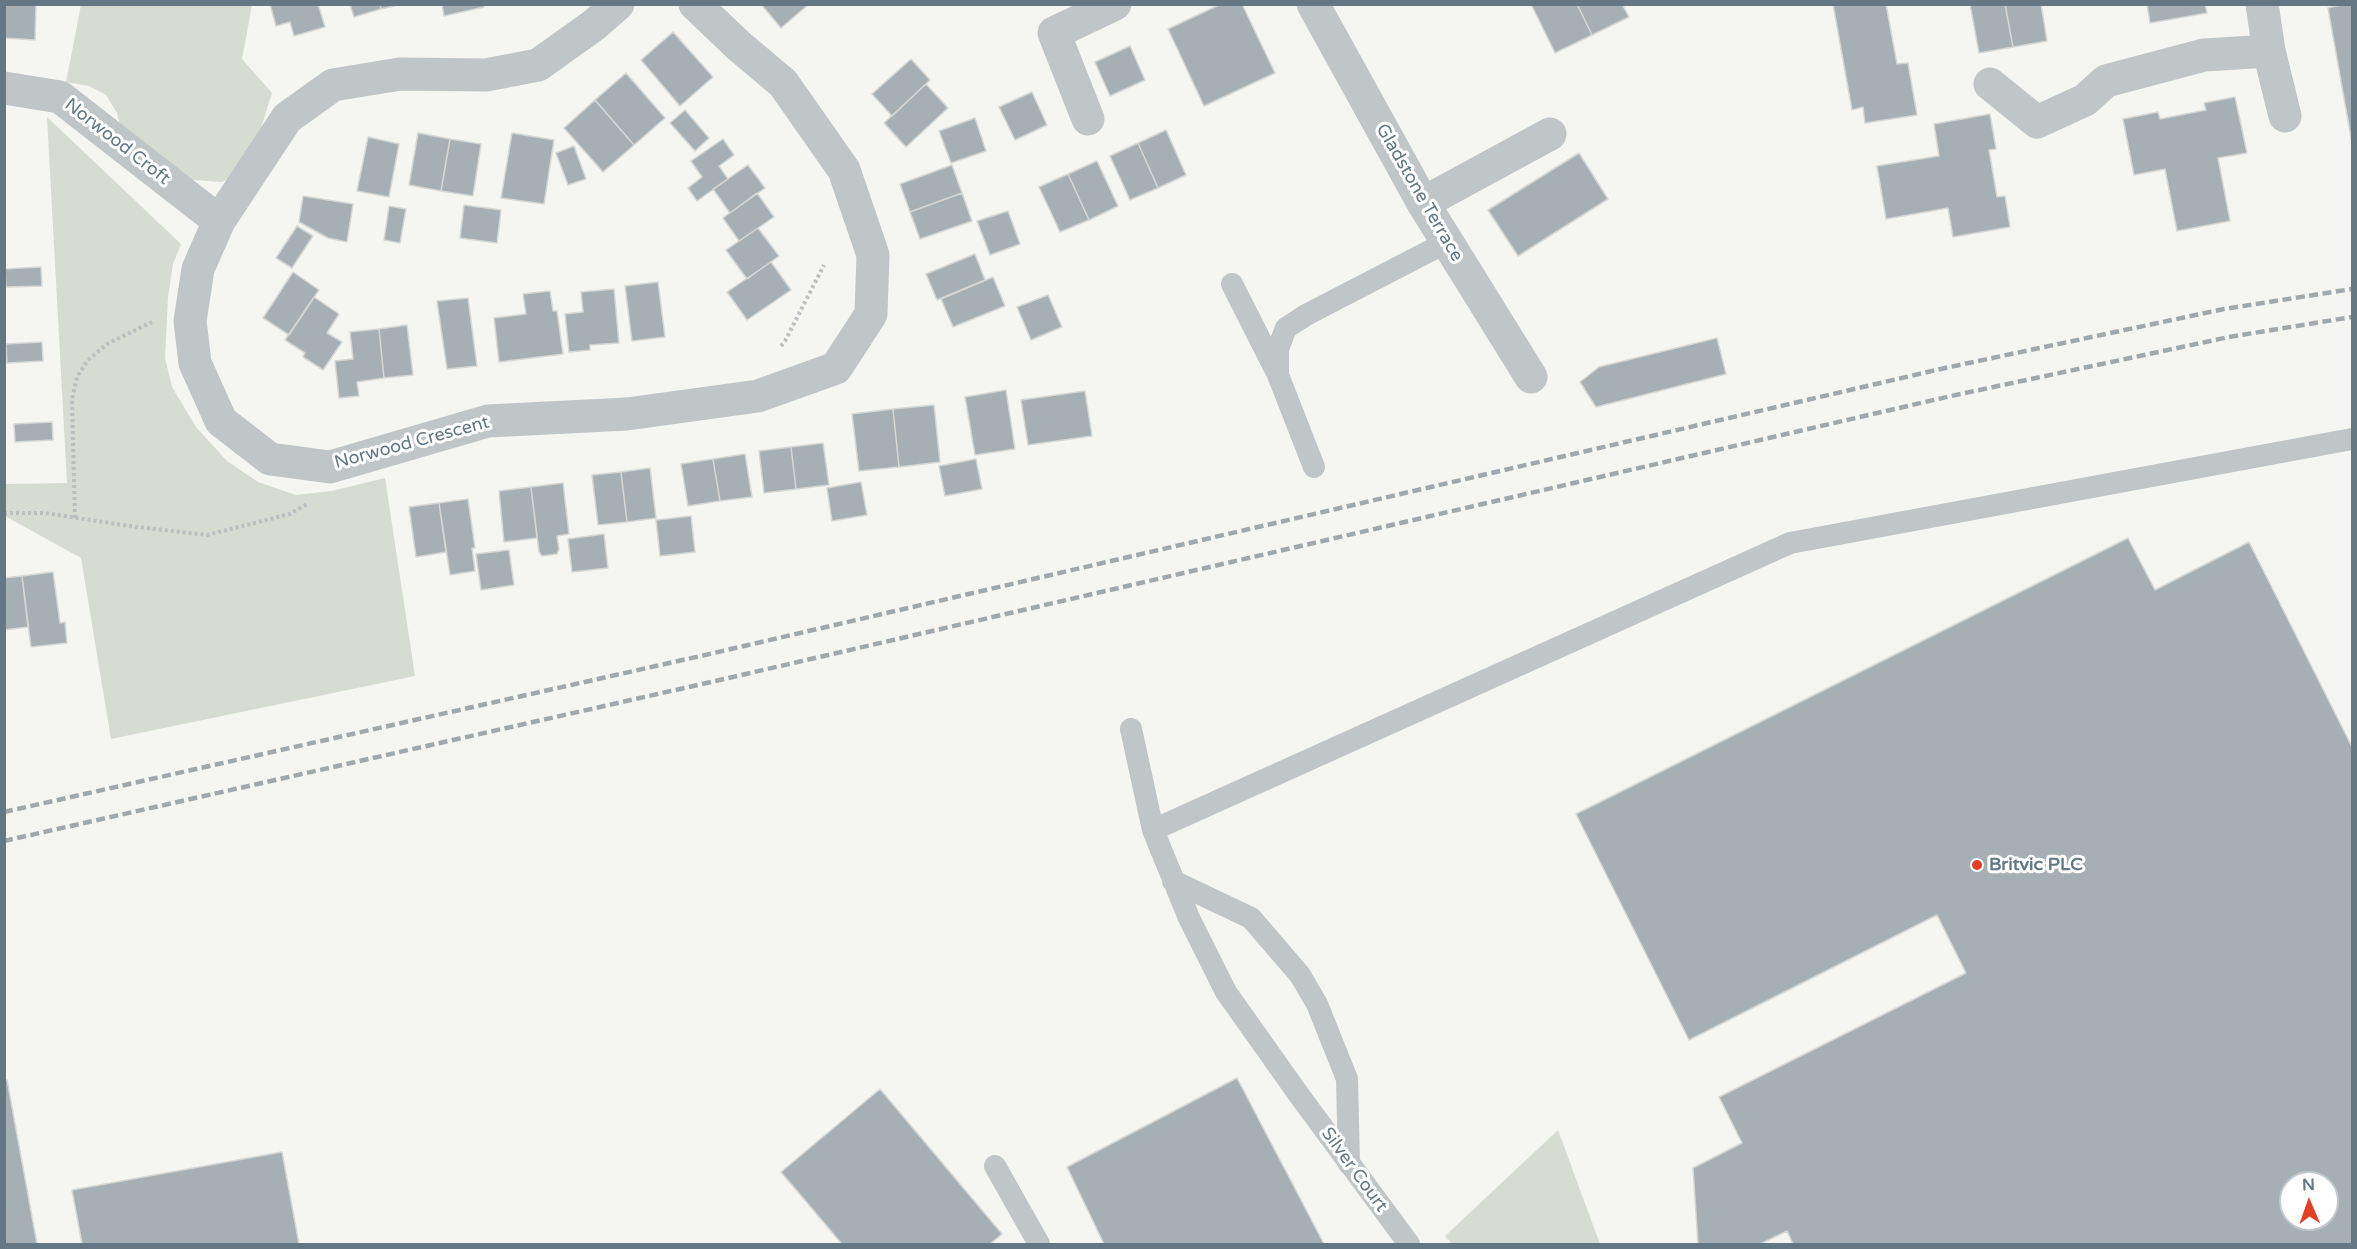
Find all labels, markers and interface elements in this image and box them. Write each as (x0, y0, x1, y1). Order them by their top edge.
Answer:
street label: Norwood Croft (60, 94, 174, 190)
street label: Gladstone Terrace (1371, 120, 1467, 266)
street label: Norwood Crescent (332, 412, 492, 474)
place label: Britvic PLC (1989, 854, 2083, 876)
marker: Britvic PLC (1970, 858, 1984, 872)
street label: Silver Court (1316, 1124, 1392, 1216)
north arrow (2279, 1171, 2339, 1231)
text: N (2302, 1175, 2315, 1195)

